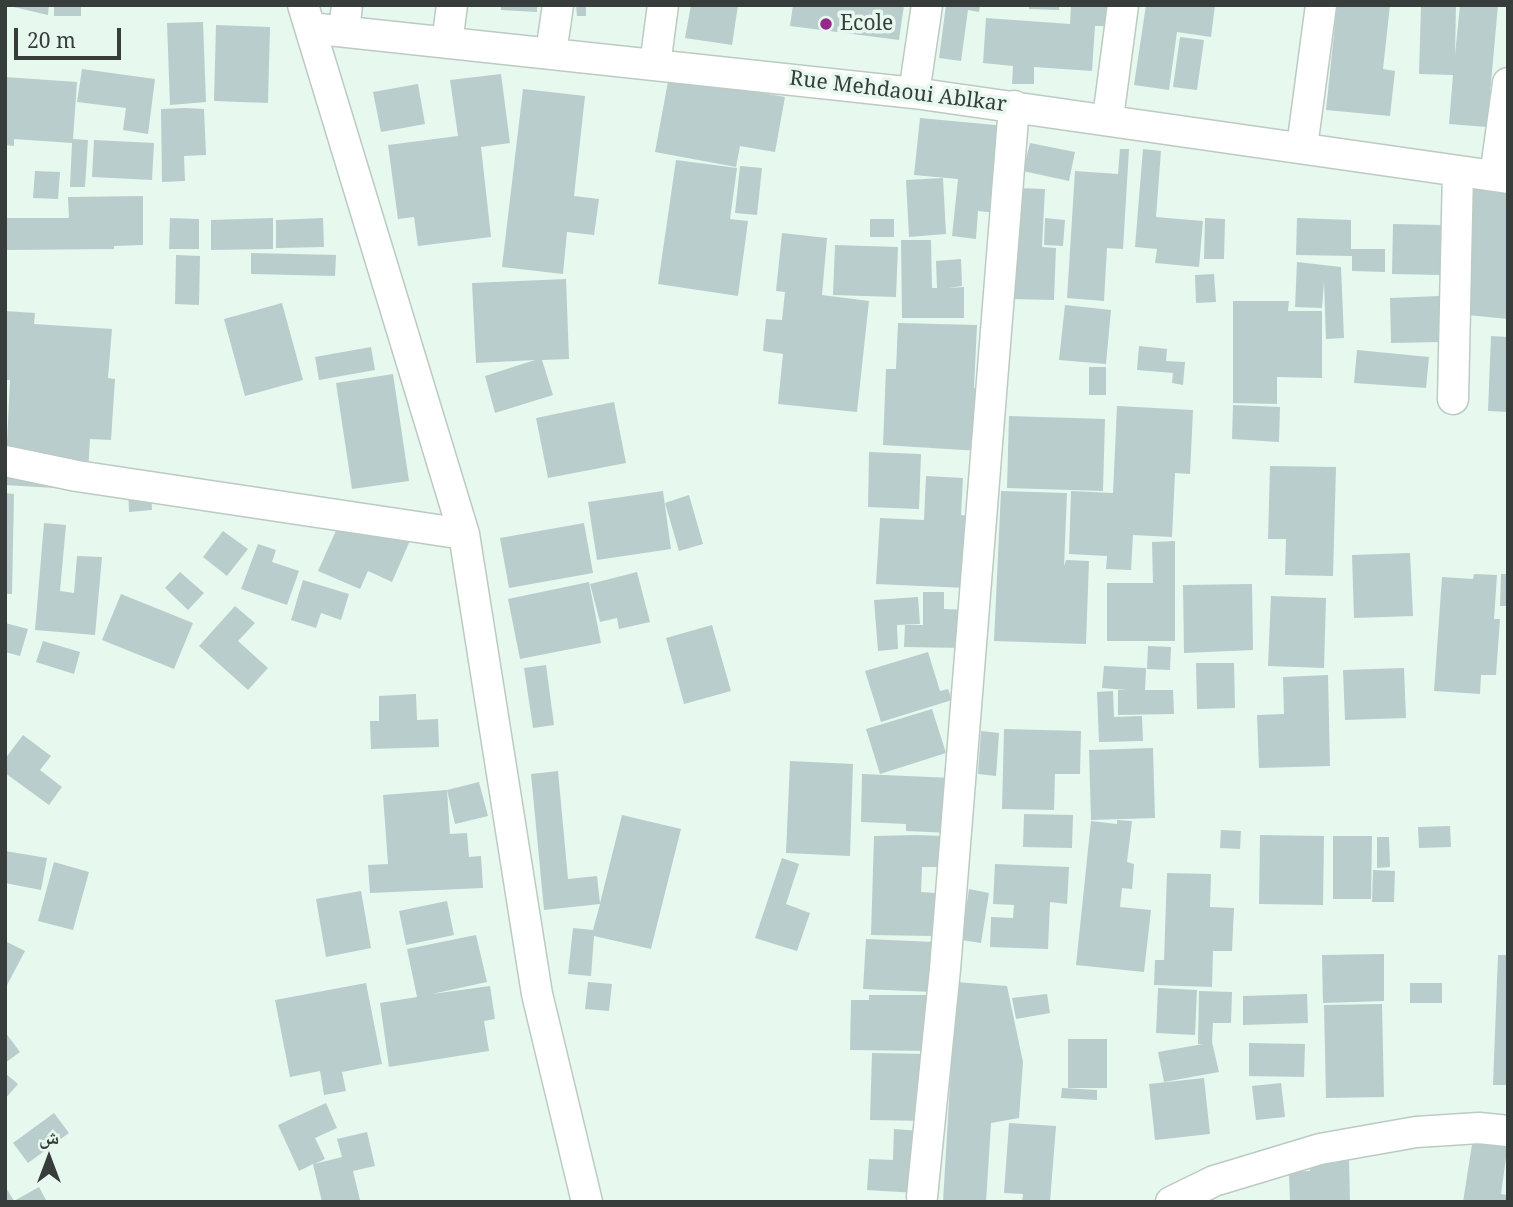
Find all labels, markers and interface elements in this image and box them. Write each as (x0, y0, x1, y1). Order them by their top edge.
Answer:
place label: Ecole (840, 11, 893, 37)
scale bar (18, 14, 124, 58)
marker: Ecole (818, 16, 834, 32)
text: 20 m (27, 26, 76, 54)
street label: Rue Mehdaoui Ablkar (788, 66, 1008, 118)
north arrow (14, 1123, 84, 1193)
text: ش (39, 1124, 59, 1150)

